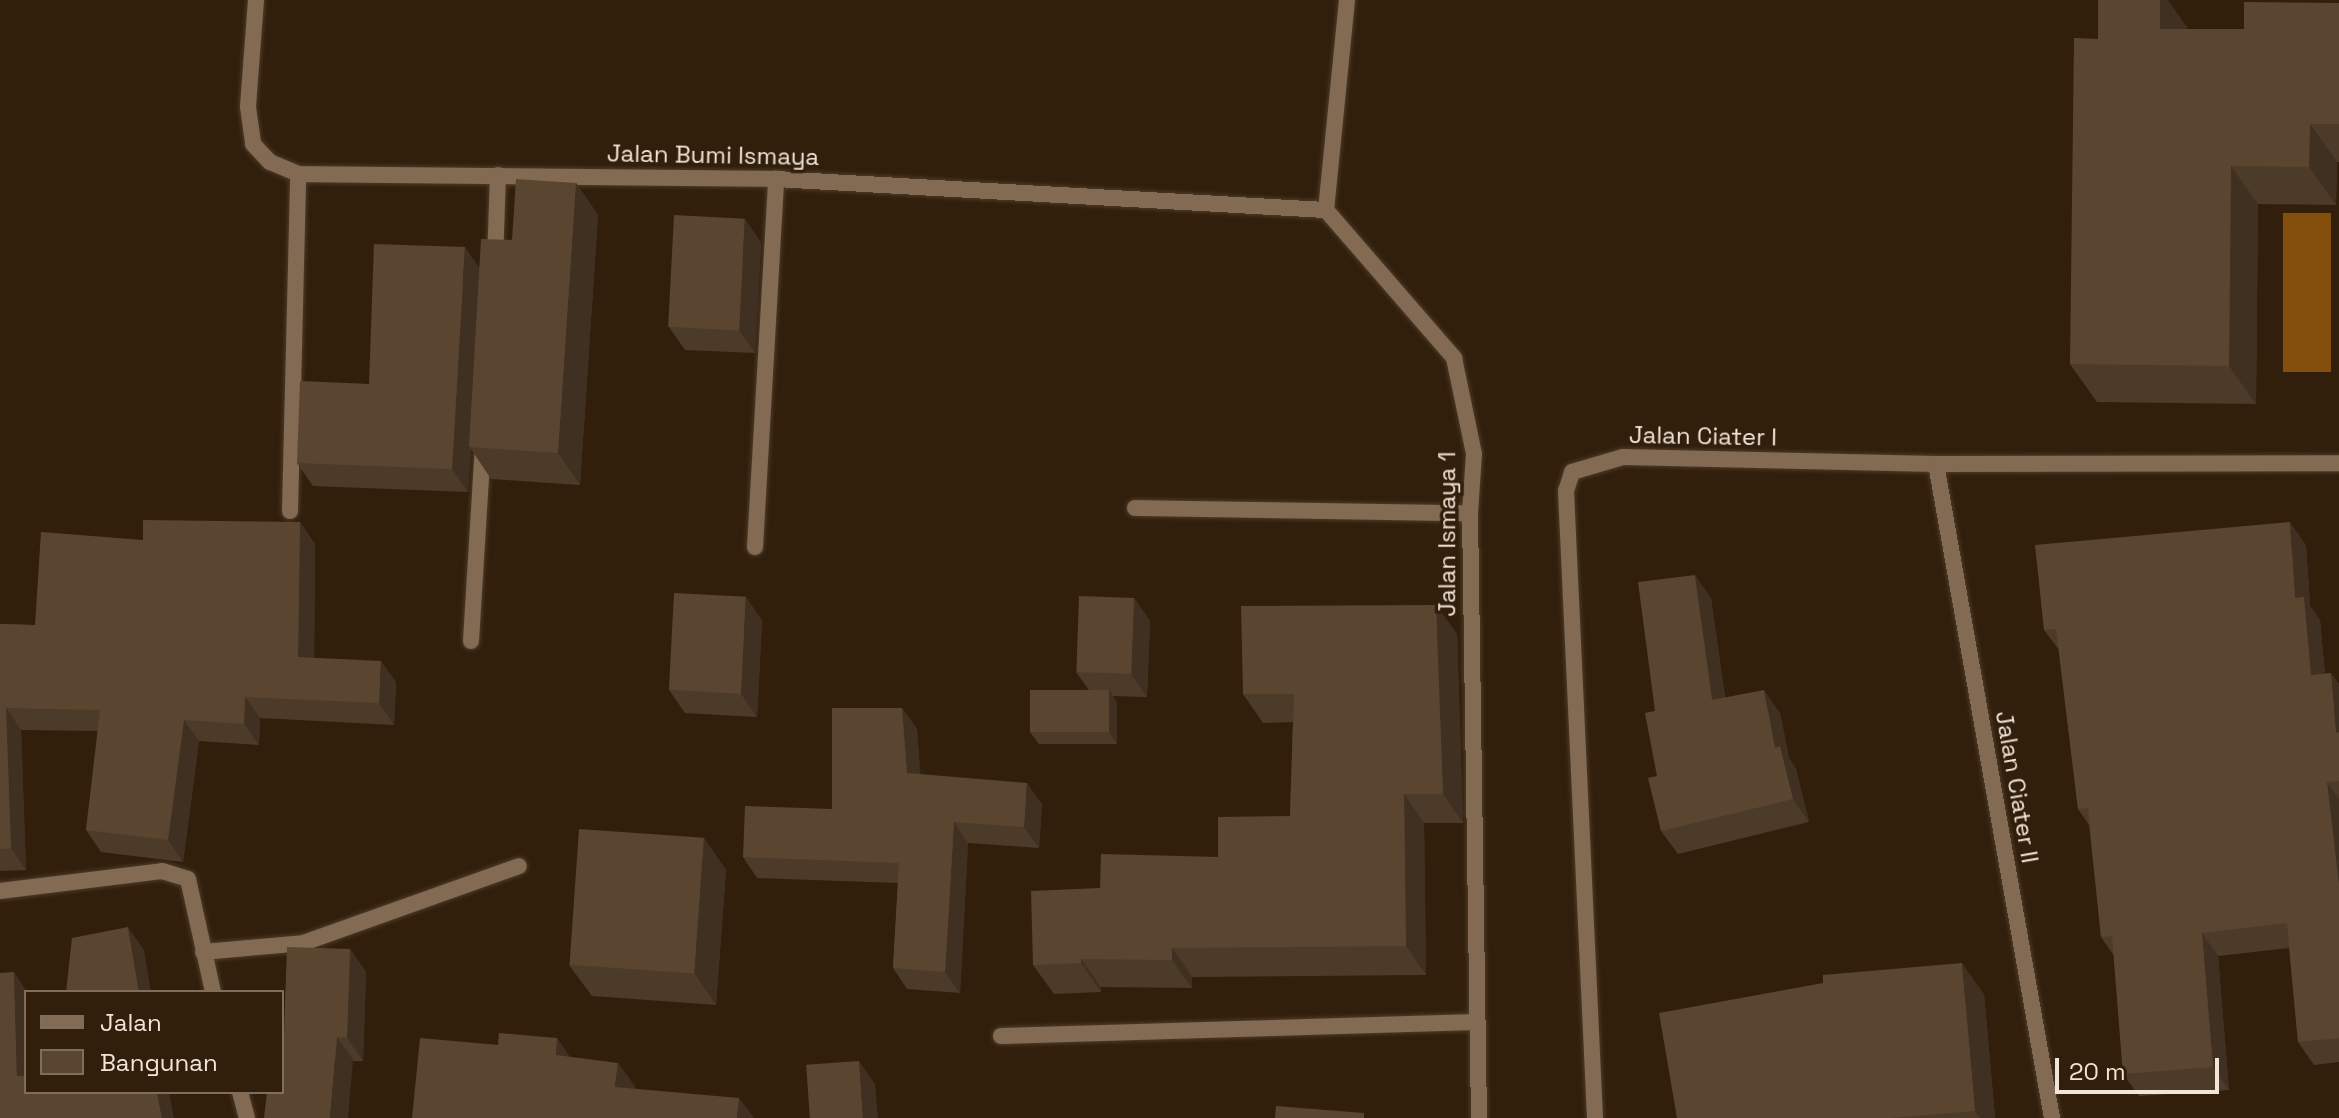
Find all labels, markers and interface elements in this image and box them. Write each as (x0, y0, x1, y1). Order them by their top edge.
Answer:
street label: Jalan Bumi Ismaya (607, 139, 819, 171)
street label: Jalan Ciater I (1629, 420, 1777, 452)
street label: Jalan Ismaya 1 (1433, 451, 1461, 617)
street label: Jalan Ciater II (1989, 709, 2045, 865)
legend (24, 990, 284, 1094)
text: Jalan (100, 1007, 162, 1038)
scale bar (2059, 1042, 2223, 1092)
text: Bangunan (100, 1047, 218, 1078)
text: 20 m (2069, 1056, 2126, 1087)

